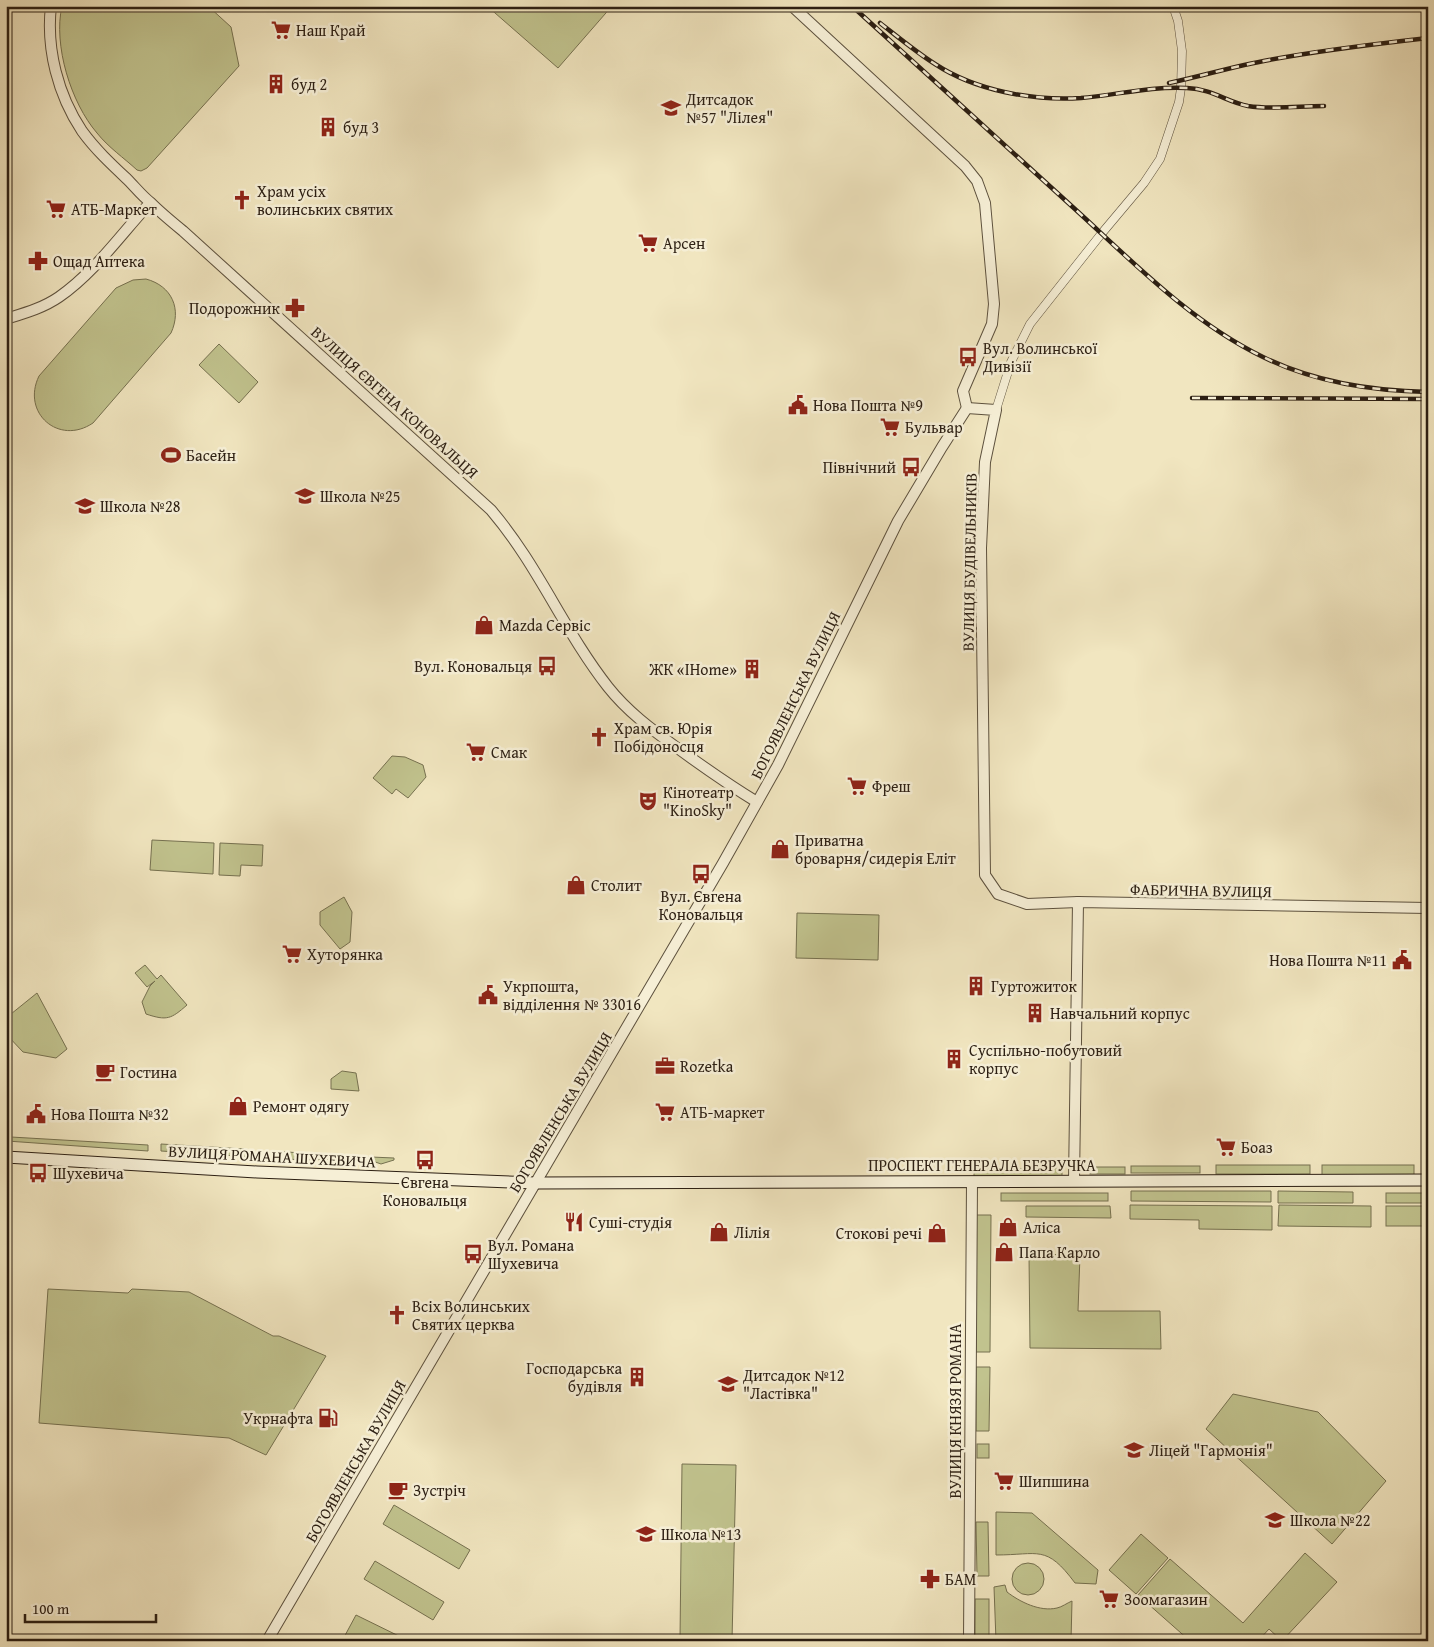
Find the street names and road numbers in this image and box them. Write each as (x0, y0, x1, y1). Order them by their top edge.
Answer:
street label: ВУЛИЦЯ ЄВГЕНА КОНОВАЛЬЦЯ (306, 320, 484, 484)
street label: ВУЛИЦЯ БУДІВЕЛЬНИКІВ (955, 473, 983, 651)
street label: БОГОЯВЛЕНСЬКА ВУЛИЦЯ (744, 607, 846, 783)
street label: ФАБРИЧНА ВУЛИЦЯ (1130, 877, 1273, 903)
street label: БОГОЯВЛЕНСЬКА ВУЛИЦЯ (502, 1027, 618, 1197)
street label: ВУЛИЦЯ РОМАНА ШУХЕВИЧА (168, 1139, 377, 1173)
street label: ПРОСПЕКТ ГЕНЕРАЛА БЕЗРУЧКА (868, 1153, 1096, 1177)
street label: ВУЛИЦЯ КНЯЗЯ РОМАНА (943, 1323, 967, 1498)
street label: БОГОЯВЛЕНСЬКА ВУЛИЦЯ (299, 1375, 412, 1547)

